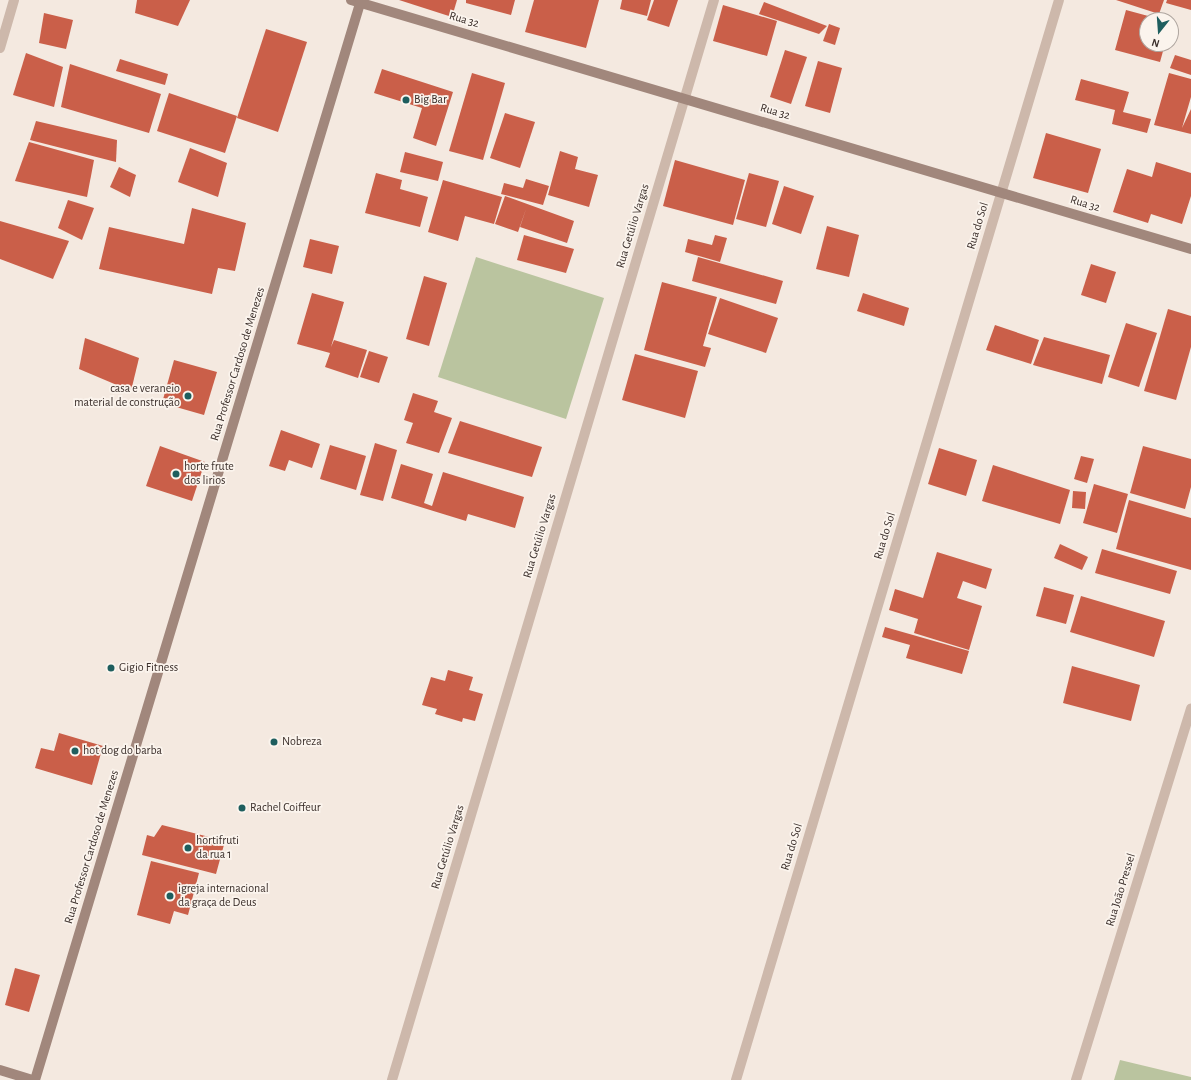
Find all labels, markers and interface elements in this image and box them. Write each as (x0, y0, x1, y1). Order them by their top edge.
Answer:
street label: Rua 32 (447, 9, 481, 31)
north arrow (1139, 12, 1179, 52)
text: N (1150, 37, 1161, 49)
place label: Big Bar (414, 93, 447, 107)
marker: Big Bar (401, 95, 411, 105)
street label: Rua 32 (758, 101, 792, 123)
street label: Rua Getúlio Vargas (613, 182, 653, 270)
street label: Rua 32 (1068, 193, 1102, 215)
street label: Rua do Sol (964, 201, 992, 251)
street label: Rua Professor Cardoso de Menezes (208, 285, 268, 443)
place label: casa e veraneio material de construção (74, 382, 180, 410)
marker: casa e veraneio material de construção (183, 391, 193, 401)
place label: horte frute dos lirios (184, 460, 234, 488)
marker: horte frute dos lirios (171, 469, 181, 479)
street label: Rua Getúlio Vargas (520, 492, 560, 580)
street label: Rua do Sol (871, 511, 899, 561)
place label: Gigio Fitness (119, 661, 178, 675)
marker: Gigio Fitness (106, 663, 116, 673)
place label: Nobreza (282, 735, 322, 749)
marker: Nobreza (269, 737, 279, 747)
place label: hot dog do barba (83, 744, 162, 758)
marker: hot dog do barba (70, 746, 80, 756)
street label: Rua Professor Cardoso de Menezes (62, 768, 122, 926)
place label: Rachel Coiffeur (250, 801, 321, 815)
marker: Rachel Coiffeur (237, 803, 247, 813)
street label: Rua Getúlio Vargas (428, 803, 468, 891)
street label: Rua do Sol (778, 822, 806, 872)
place label: hortifruti da rua 1 (196, 834, 239, 862)
marker: hortifruti da rua 1 (183, 843, 193, 853)
street label: Rua João Pressel (1103, 852, 1139, 928)
place label: igreja internacional da graça de Deus (178, 882, 269, 910)
marker: igreja internacional da graça de Deus (165, 891, 175, 901)

